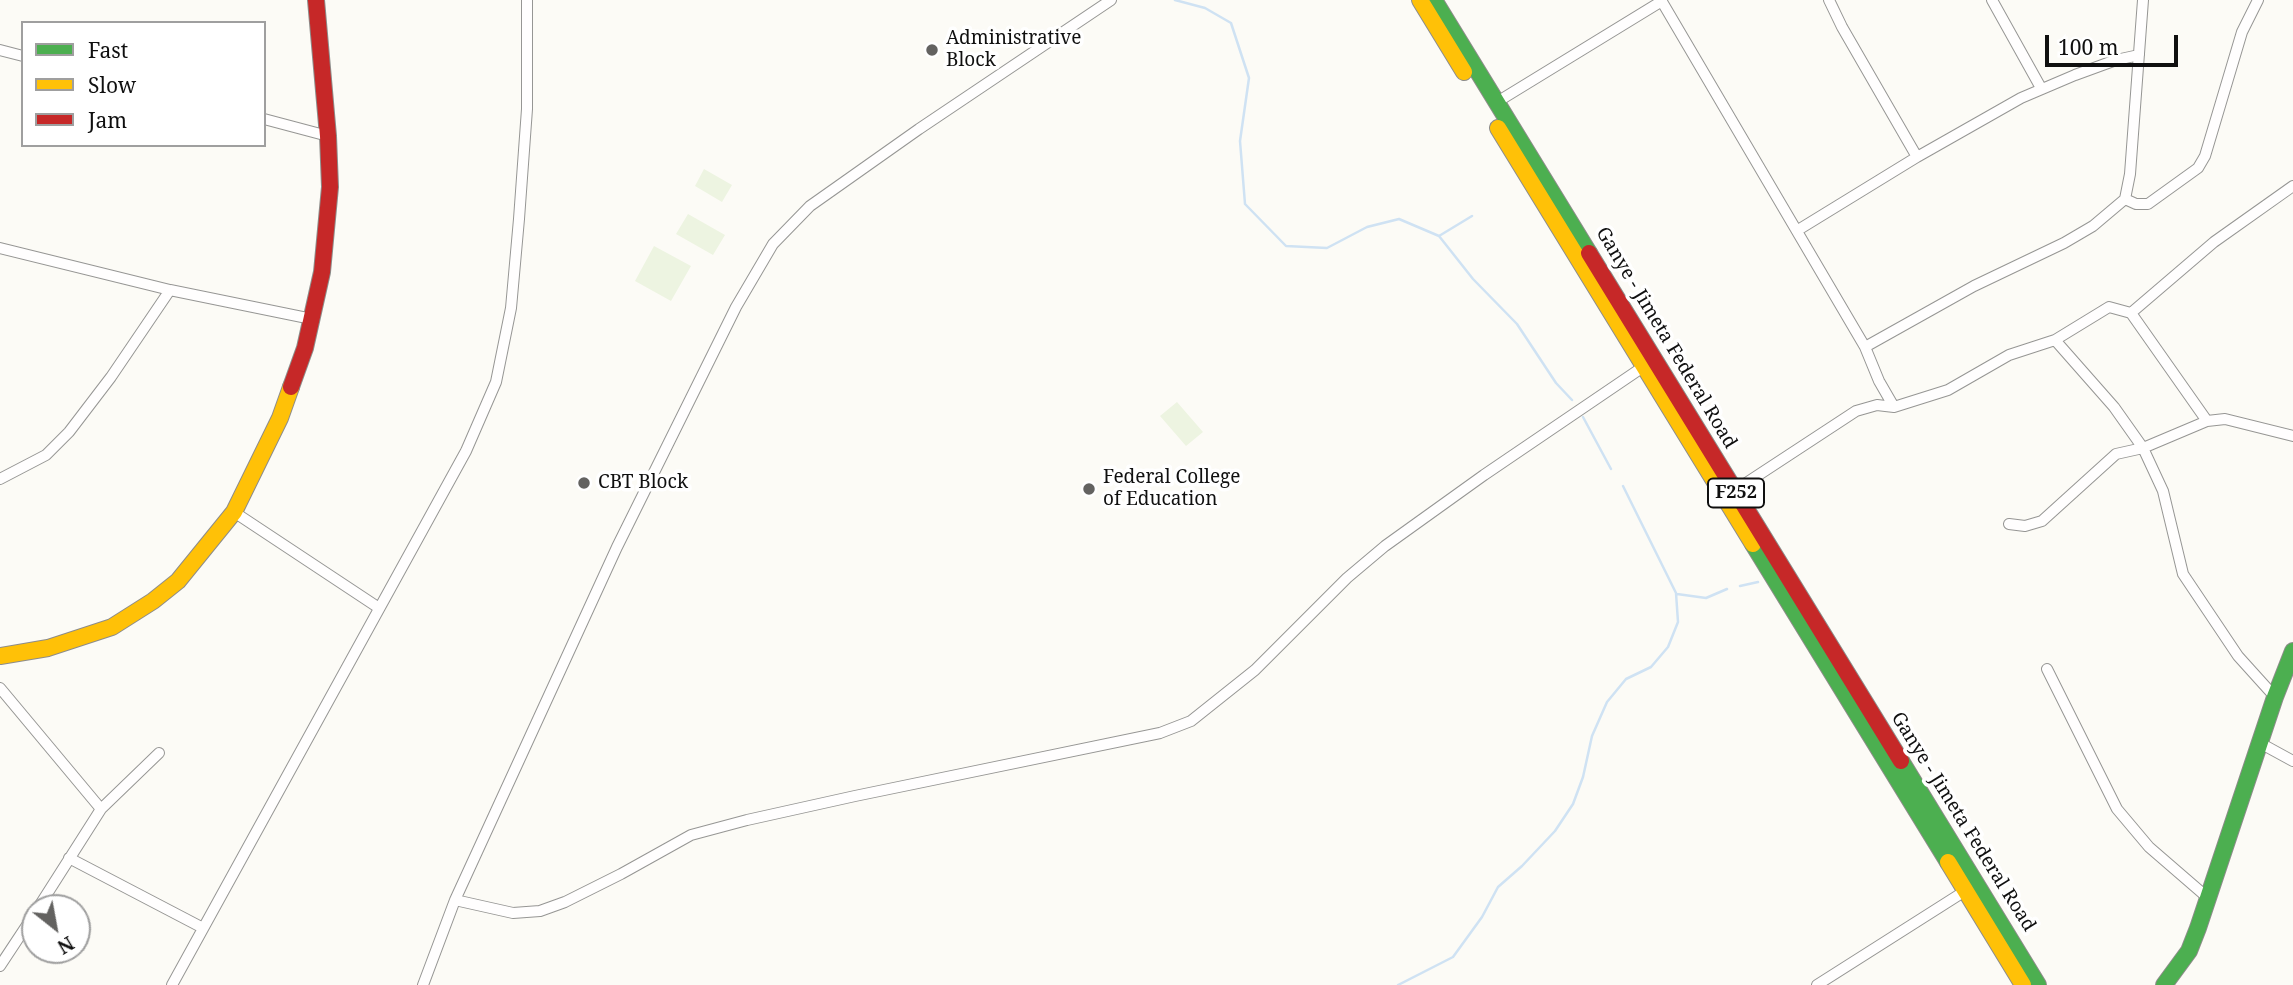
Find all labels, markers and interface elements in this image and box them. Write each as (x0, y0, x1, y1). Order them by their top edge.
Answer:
legend (21, 21, 266, 147)
scale bar (2048, 21, 2181, 65)
place label: Administrative Block (946, 28, 1082, 72)
text: 100 m (2058, 33, 2119, 61)
text: Fast (88, 36, 128, 64)
marker: Administrative Block (924, 42, 940, 58)
text: Slow (88, 71, 136, 99)
text: Jam (88, 106, 127, 134)
street label: Ganye - Jimeta Federal Road (1591, 223, 1741, 453)
place label: Federal College of Education (1103, 467, 1241, 511)
place label: CBT Block (598, 472, 688, 494)
marker: CBT Block (576, 475, 592, 491)
road number: F252 (1708, 478, 1764, 508)
marker: Federal College of Education (1081, 481, 1097, 497)
street label: Ganye - Jimeta Federal Road (1886, 708, 2040, 936)
north arrow (21, 894, 91, 964)
text: N (53, 930, 79, 960)

